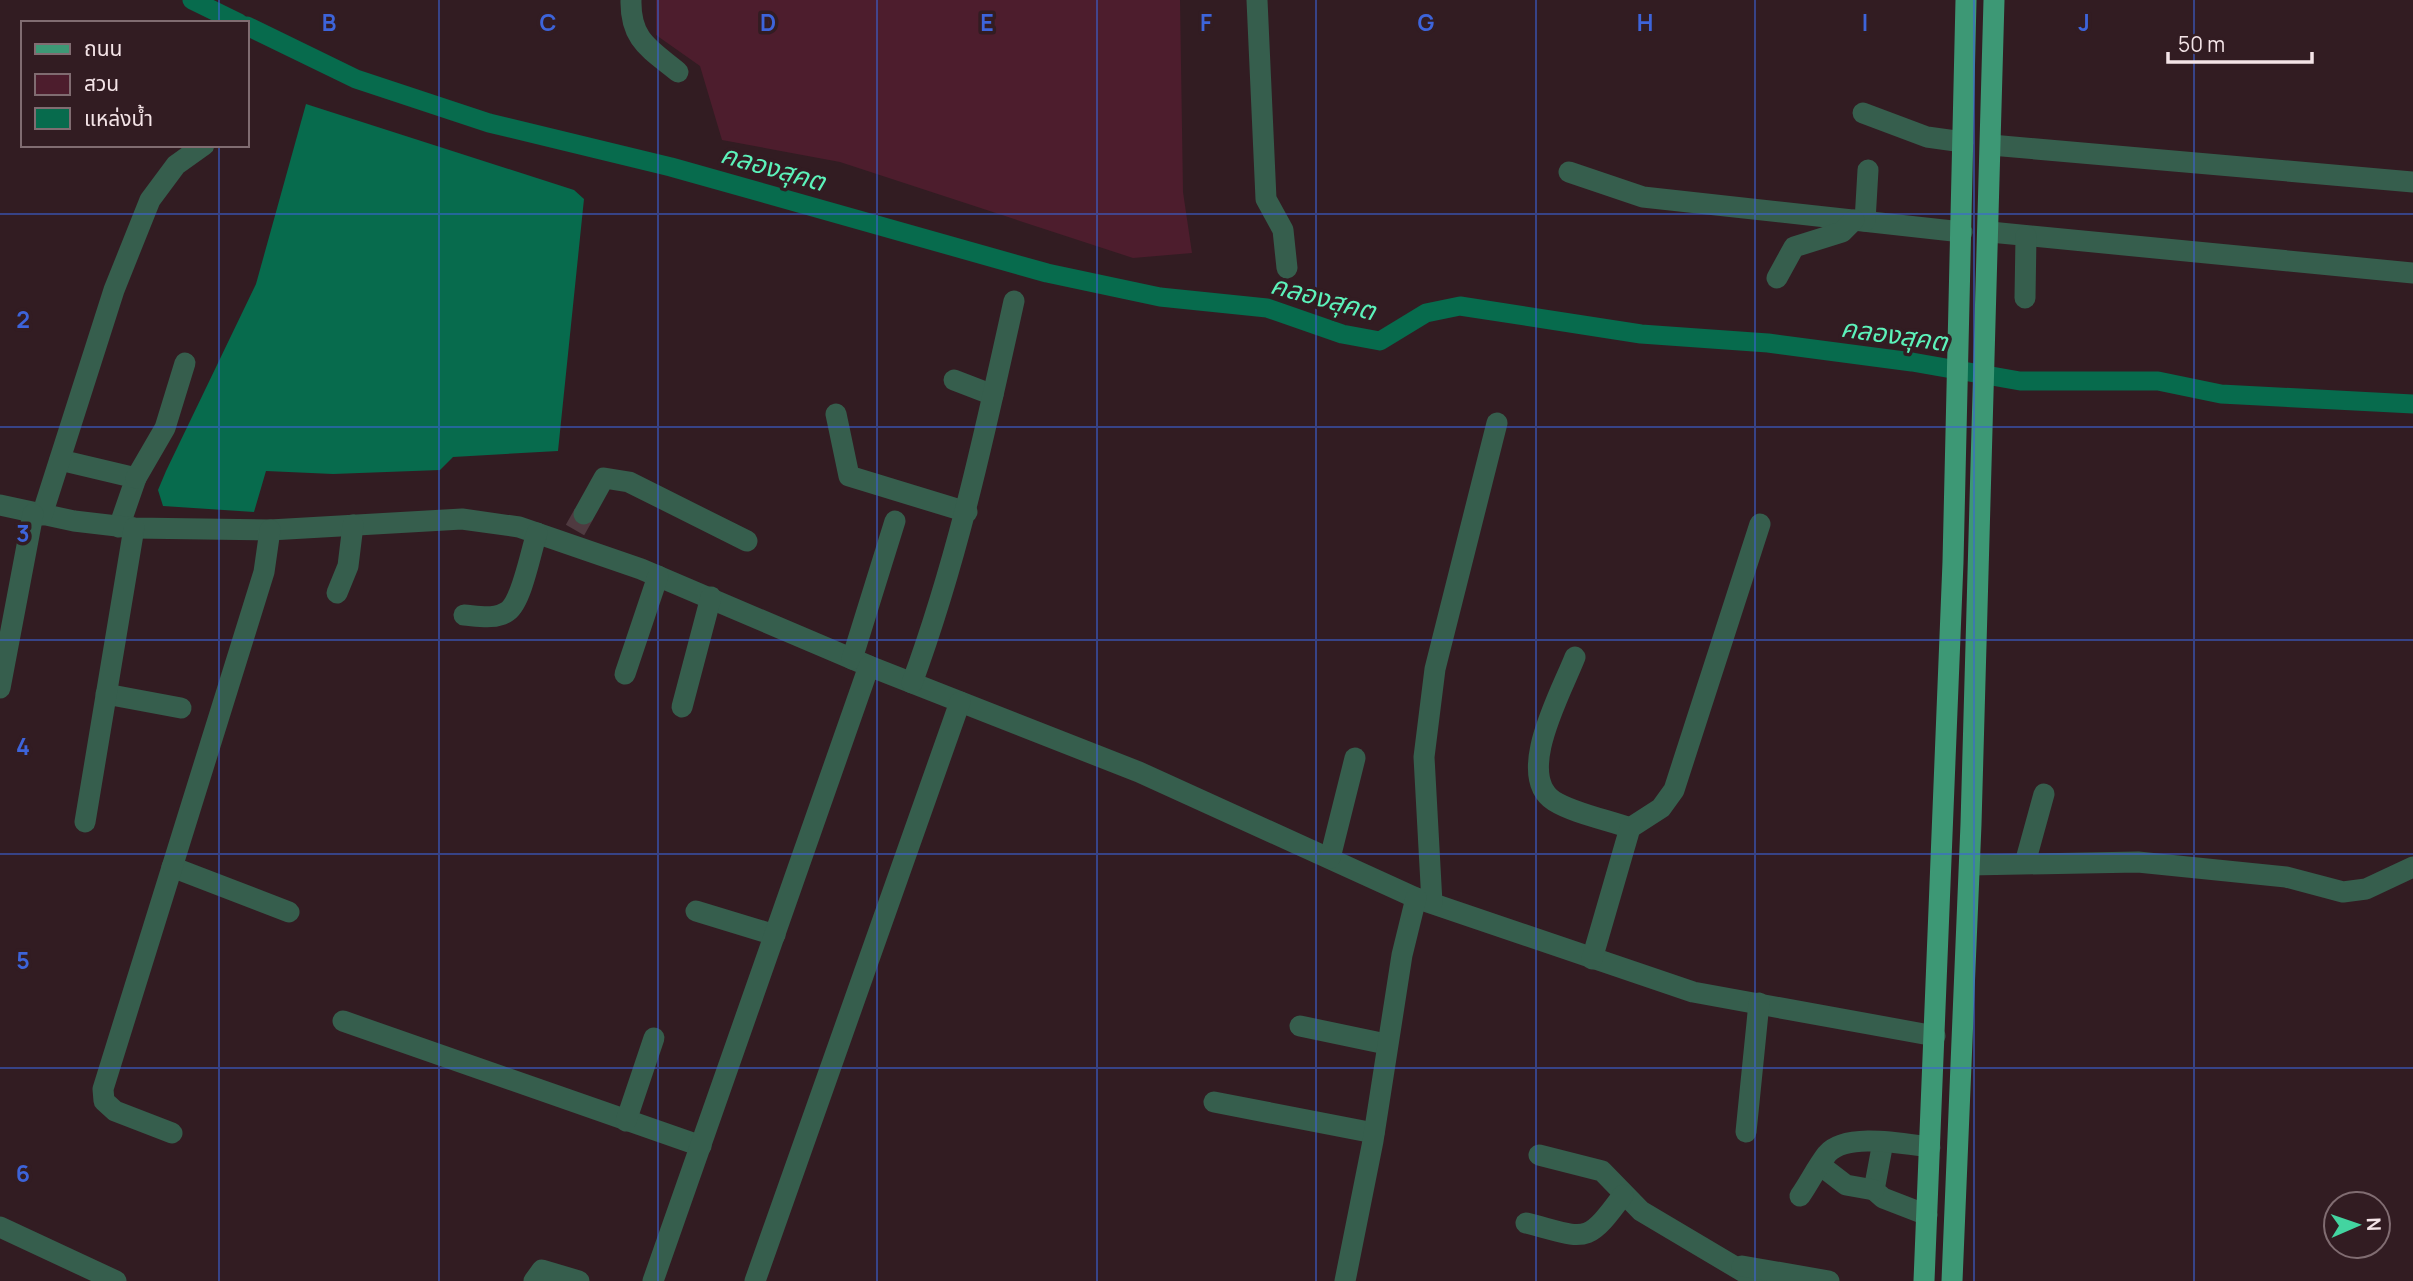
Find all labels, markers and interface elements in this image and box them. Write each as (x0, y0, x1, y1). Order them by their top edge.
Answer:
text: B (322, 6, 336, 38)
text: C (540, 6, 557, 38)
text: D (760, 6, 776, 38)
text: E (980, 6, 994, 38)
text: F (1200, 6, 1212, 38)
text: G (1418, 6, 1435, 38)
text: H (1637, 6, 1653, 38)
text: I (1862, 6, 1868, 38)
text: J (2078, 6, 2090, 38)
legend (21, 21, 248, 147)
scale bar (2168, 21, 2312, 65)
text: 50 m (2178, 30, 2225, 58)
text: ถนน (84, 34, 122, 62)
text: สวน (84, 69, 119, 97)
text: แหล่งน้ำ (84, 104, 153, 132)
water label: คลองสุคต (717, 135, 831, 199)
water label: คลองสุคต (1267, 266, 1381, 329)
text: 2 (16, 303, 30, 335)
water label: คลองสุคต (1839, 309, 1951, 359)
text: 3 (16, 517, 30, 549)
text: 4 (16, 730, 30, 762)
text: 5 (16, 944, 30, 976)
text: 6 (16, 1157, 30, 1189)
north arrow (2322, 1190, 2392, 1260)
text: N (2361, 1217, 2387, 1232)

